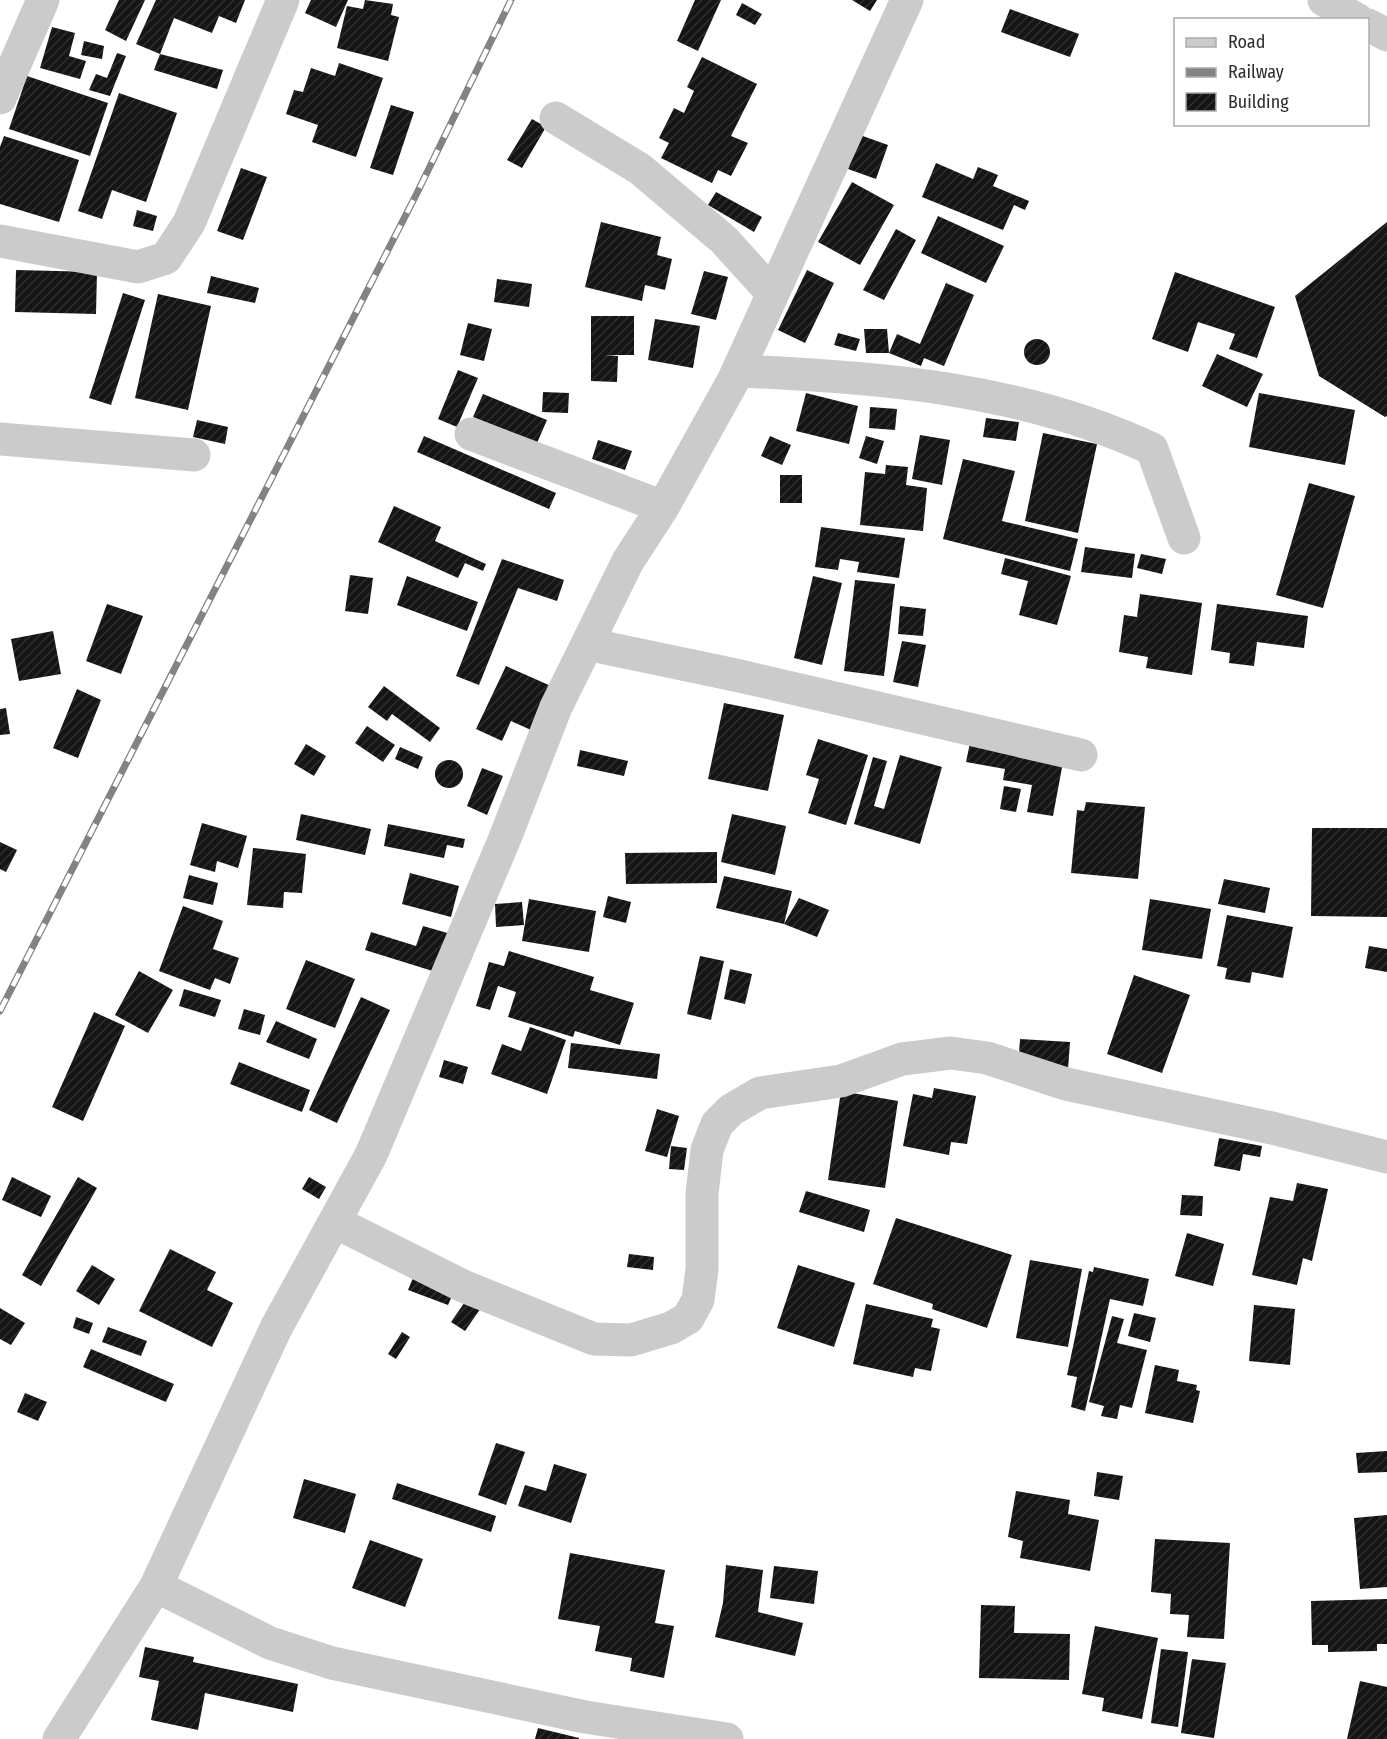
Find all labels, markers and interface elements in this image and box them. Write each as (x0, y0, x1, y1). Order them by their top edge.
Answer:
legend (1174, 18, 1369, 126)
text: Road (1228, 31, 1265, 53)
text: Railway (1228, 61, 1284, 83)
text: Building (1228, 91, 1289, 113)

